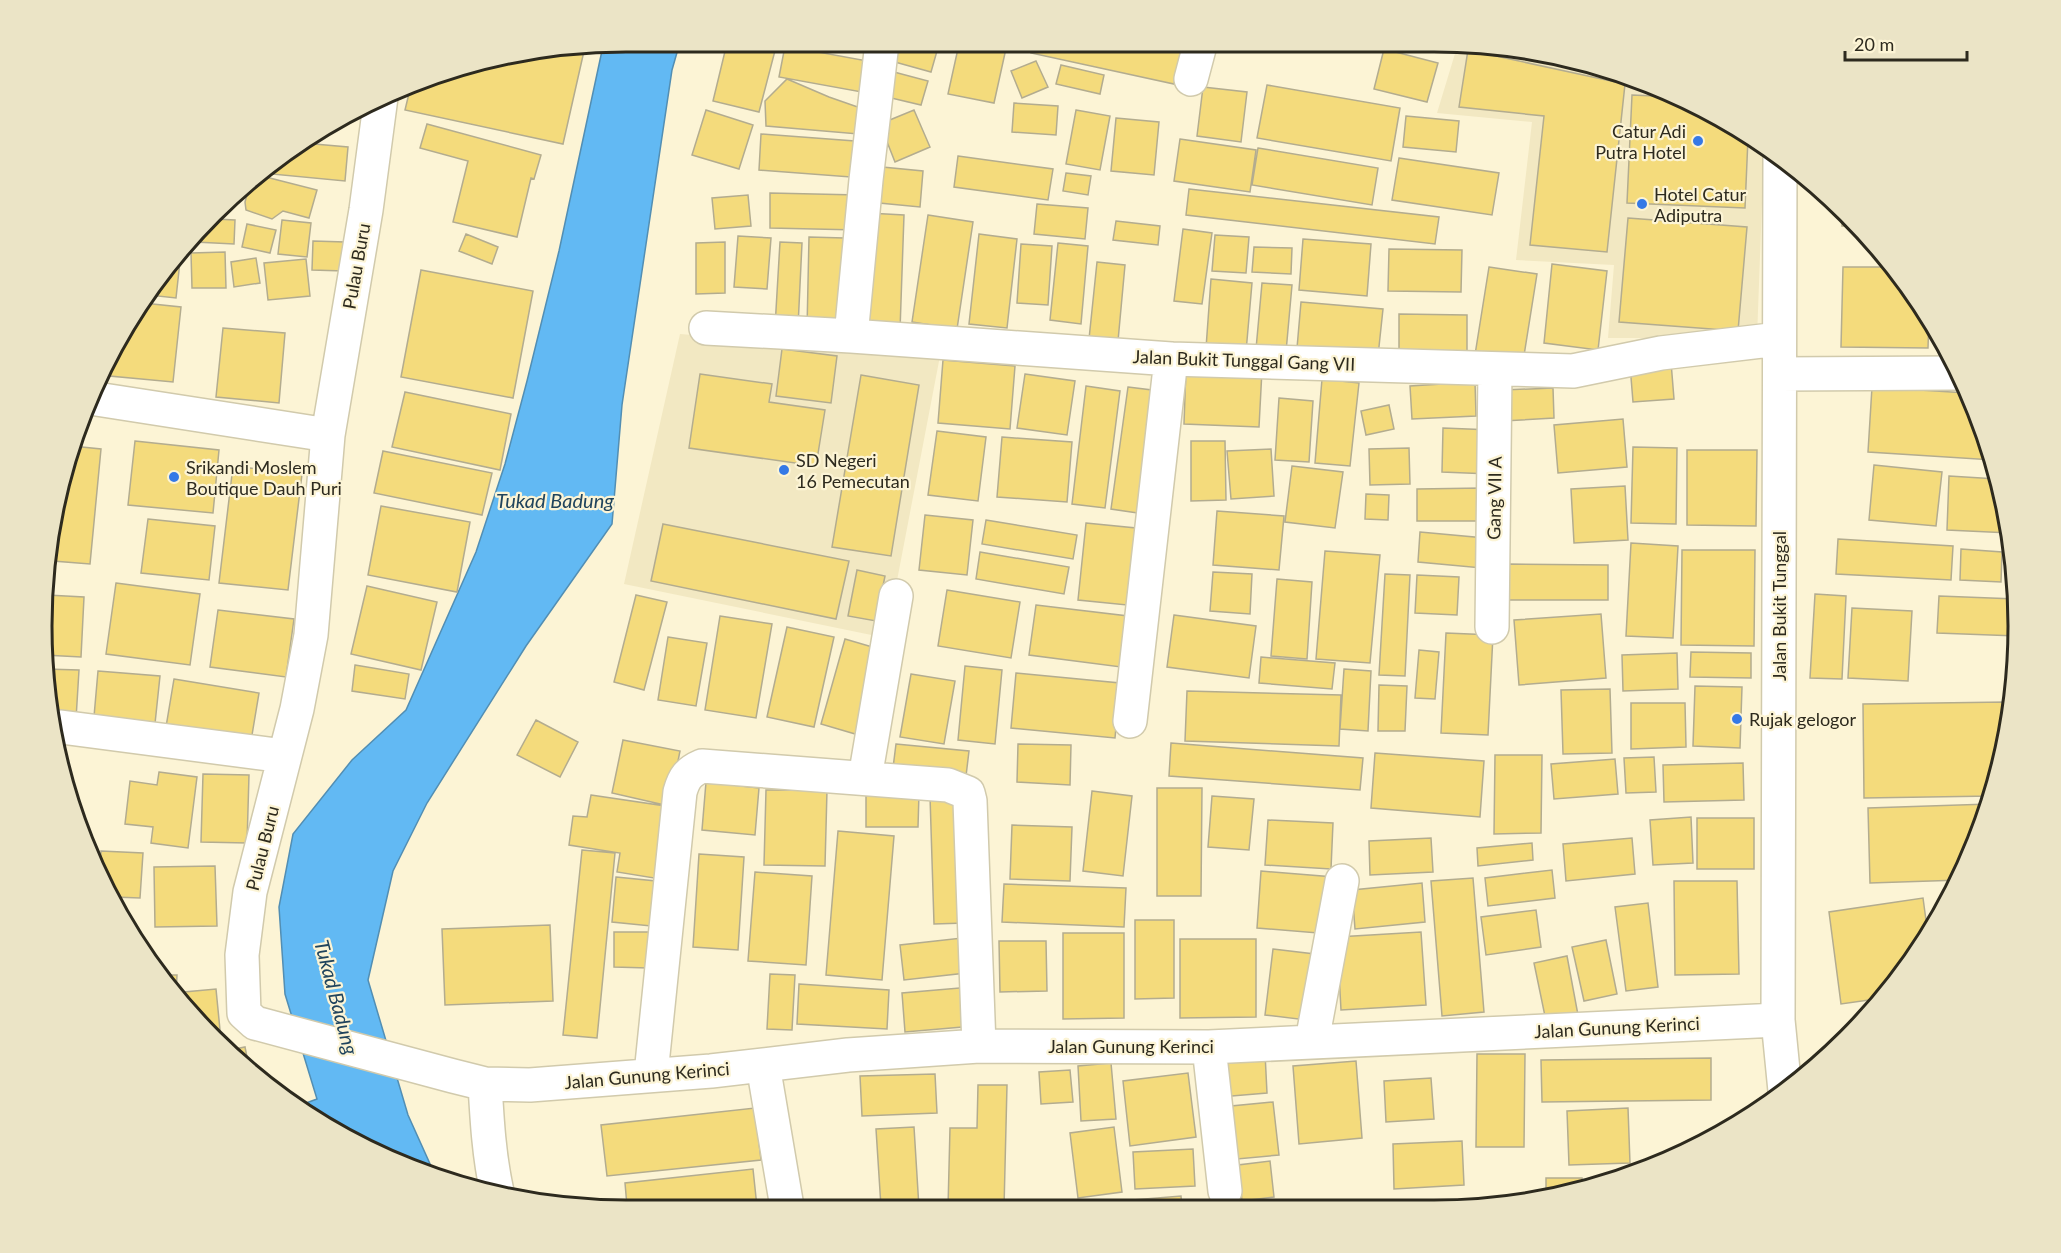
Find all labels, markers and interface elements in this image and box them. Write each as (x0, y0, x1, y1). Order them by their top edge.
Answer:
scale bar (1845, 24, 1966, 62)
text: 20 m (1854, 33, 1894, 55)
place label: Catur Adi Putra Hotel (1595, 120, 1686, 163)
marker: Catur Adi Putra Hotel (1691, 134, 1705, 148)
place label: Hotel Catur Adiputra (1654, 183, 1747, 226)
marker: Hotel Catur Adiputra (1635, 197, 1649, 211)
street label: Pulau Buru (338, 221, 374, 311)
street label: Jalan Bukit Tunggal Gang VII (1132, 345, 1356, 375)
place label: SD Negeri 16 Pemecutan (796, 449, 910, 492)
street label: Gang VII A (1482, 455, 1506, 540)
place label: Srikandi Moslem Boutique Dauh Puri (186, 456, 342, 499)
marker: SD Negeri 16 Pemecutan (777, 463, 791, 477)
marker: Srikandi Moslem Boutique Dauh Puri (167, 470, 181, 484)
water label: Tukad Badung (496, 488, 614, 512)
street label: Jalan Bukit Tunggal (1768, 531, 1790, 681)
place label: Rujak gelogor (1749, 708, 1857, 730)
marker: Rujak gelogor (1730, 712, 1744, 726)
street label: Pulau Buru (241, 803, 283, 893)
water label: Tukad Badung (310, 937, 364, 1057)
street label: Jalan Gunung Kerinci (1534, 1012, 1700, 1042)
street label: Jalan Gunung Kerinci (1048, 1035, 1214, 1057)
street label: Jalan Gunung Kerinci (563, 1057, 731, 1093)

